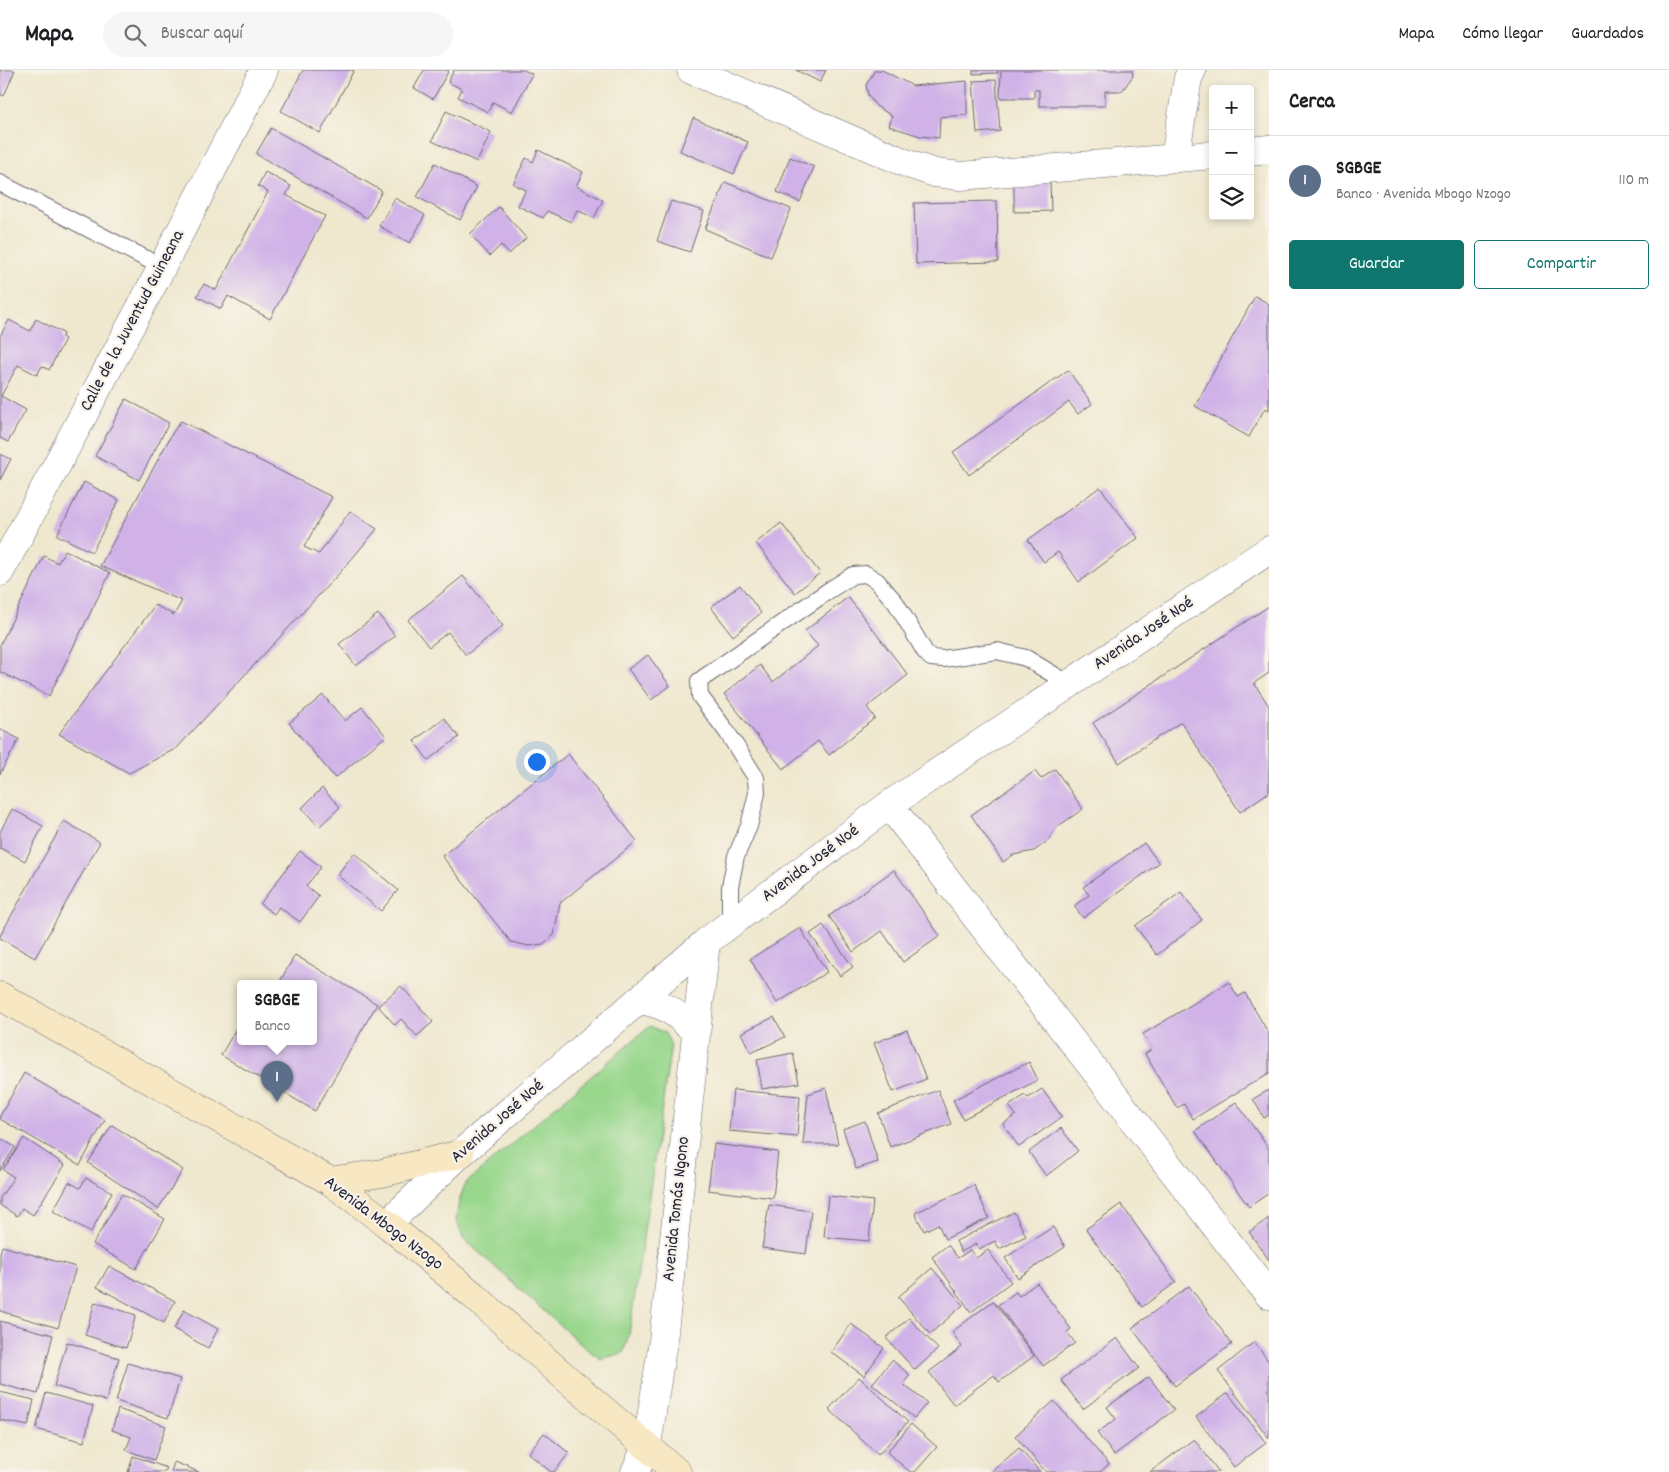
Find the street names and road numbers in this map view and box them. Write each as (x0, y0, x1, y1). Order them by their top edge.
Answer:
street label: Calle de la Juventud Guineana (75, 226, 192, 416)
street label: Avenida José Noé (1089, 591, 1199, 677)
street label: Avenida José Noé (757, 819, 865, 909)
street label: Avenida José Noé (446, 1074, 550, 1170)
street label: Avenida Tomás Ngono (657, 1135, 697, 1283)
street label: Avenida Mbogo Nzogo (318, 1171, 448, 1277)

